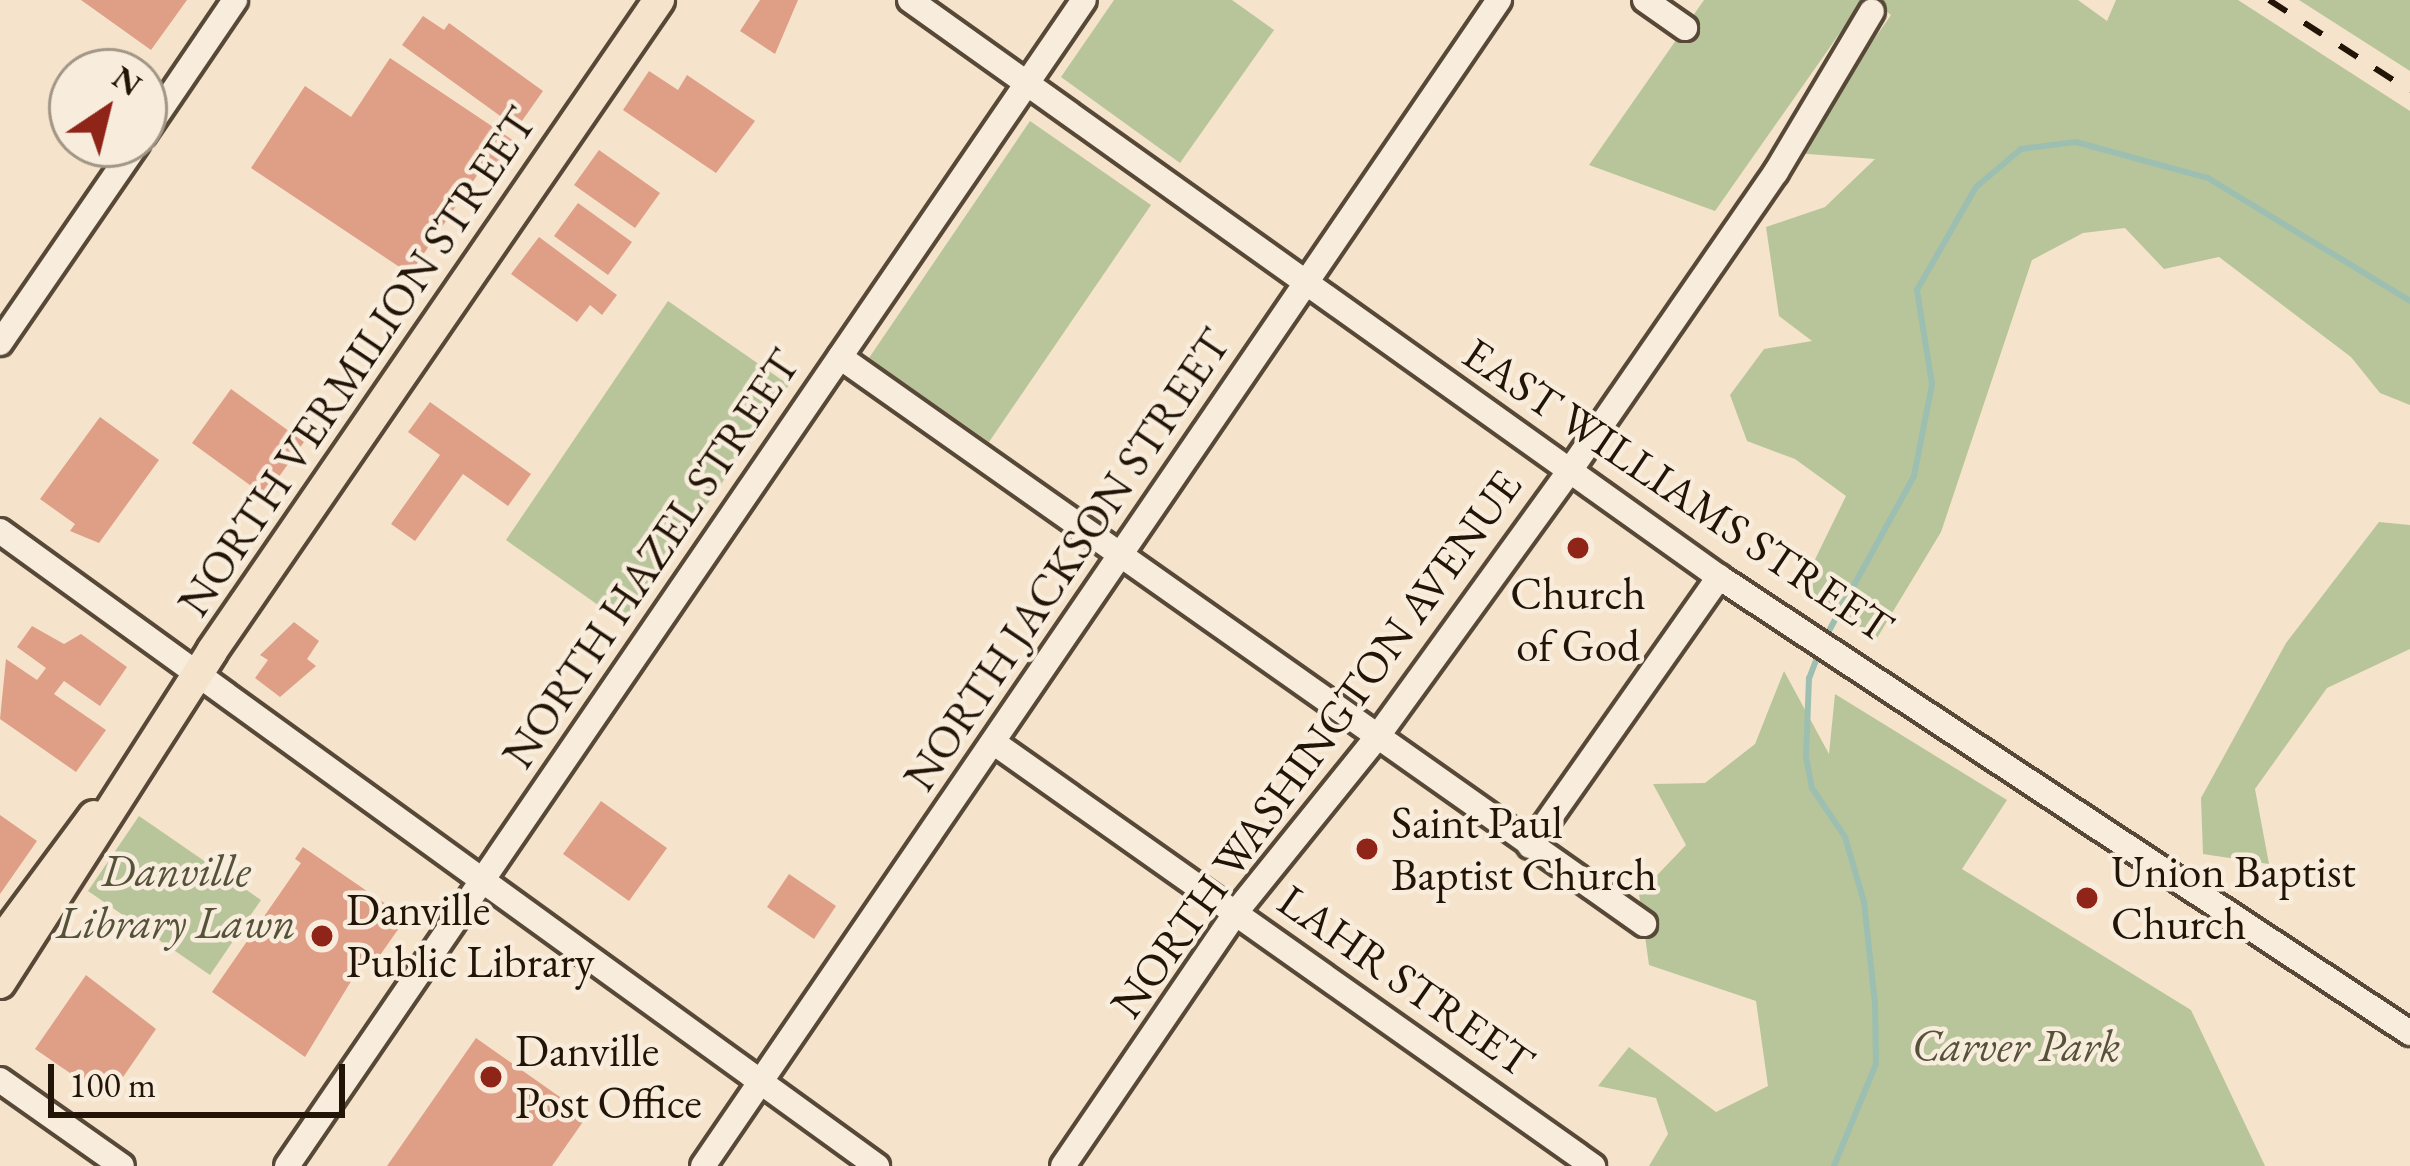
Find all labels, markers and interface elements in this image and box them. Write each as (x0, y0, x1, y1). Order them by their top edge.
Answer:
north arrow (48, 48, 168, 168)
text: N (104, 55, 150, 106)
street label: NORTH VERMILION STREET (166, 98, 548, 626)
street label: NORTH JACKSON STREET (892, 319, 1242, 801)
street label: EAST WILLIAMS STREET (1453, 326, 1903, 654)
street label: NORTH HAZEL STREET (491, 340, 811, 778)
street label: NORTH WASHINGTON AVENUE (1099, 460, 1533, 1028)
marker: Church of God (1565, 535, 1591, 561)
place label: Church of God (1510, 567, 1646, 673)
place label: Saint Paul Baptist Church (1391, 796, 1657, 902)
marker: Saint Paul Baptist Church (1354, 836, 1380, 862)
park label: Danville Library Lawn (56, 844, 296, 950)
place label: Union Baptist Church (2111, 845, 2356, 951)
street label: LAHR STREET (1268, 873, 1544, 1089)
place label: Danville Public Library (346, 883, 594, 989)
marker: Union Baptist Church (2074, 885, 2100, 911)
marker: Danville Public Library (309, 923, 335, 949)
park label: Carver Park (1912, 1019, 2120, 1073)
place label: Danville Post Office (515, 1024, 702, 1130)
scale bar (54, 1040, 351, 1114)
text: 100 m (69, 1061, 156, 1108)
marker: Danville Post Office (478, 1064, 504, 1090)

